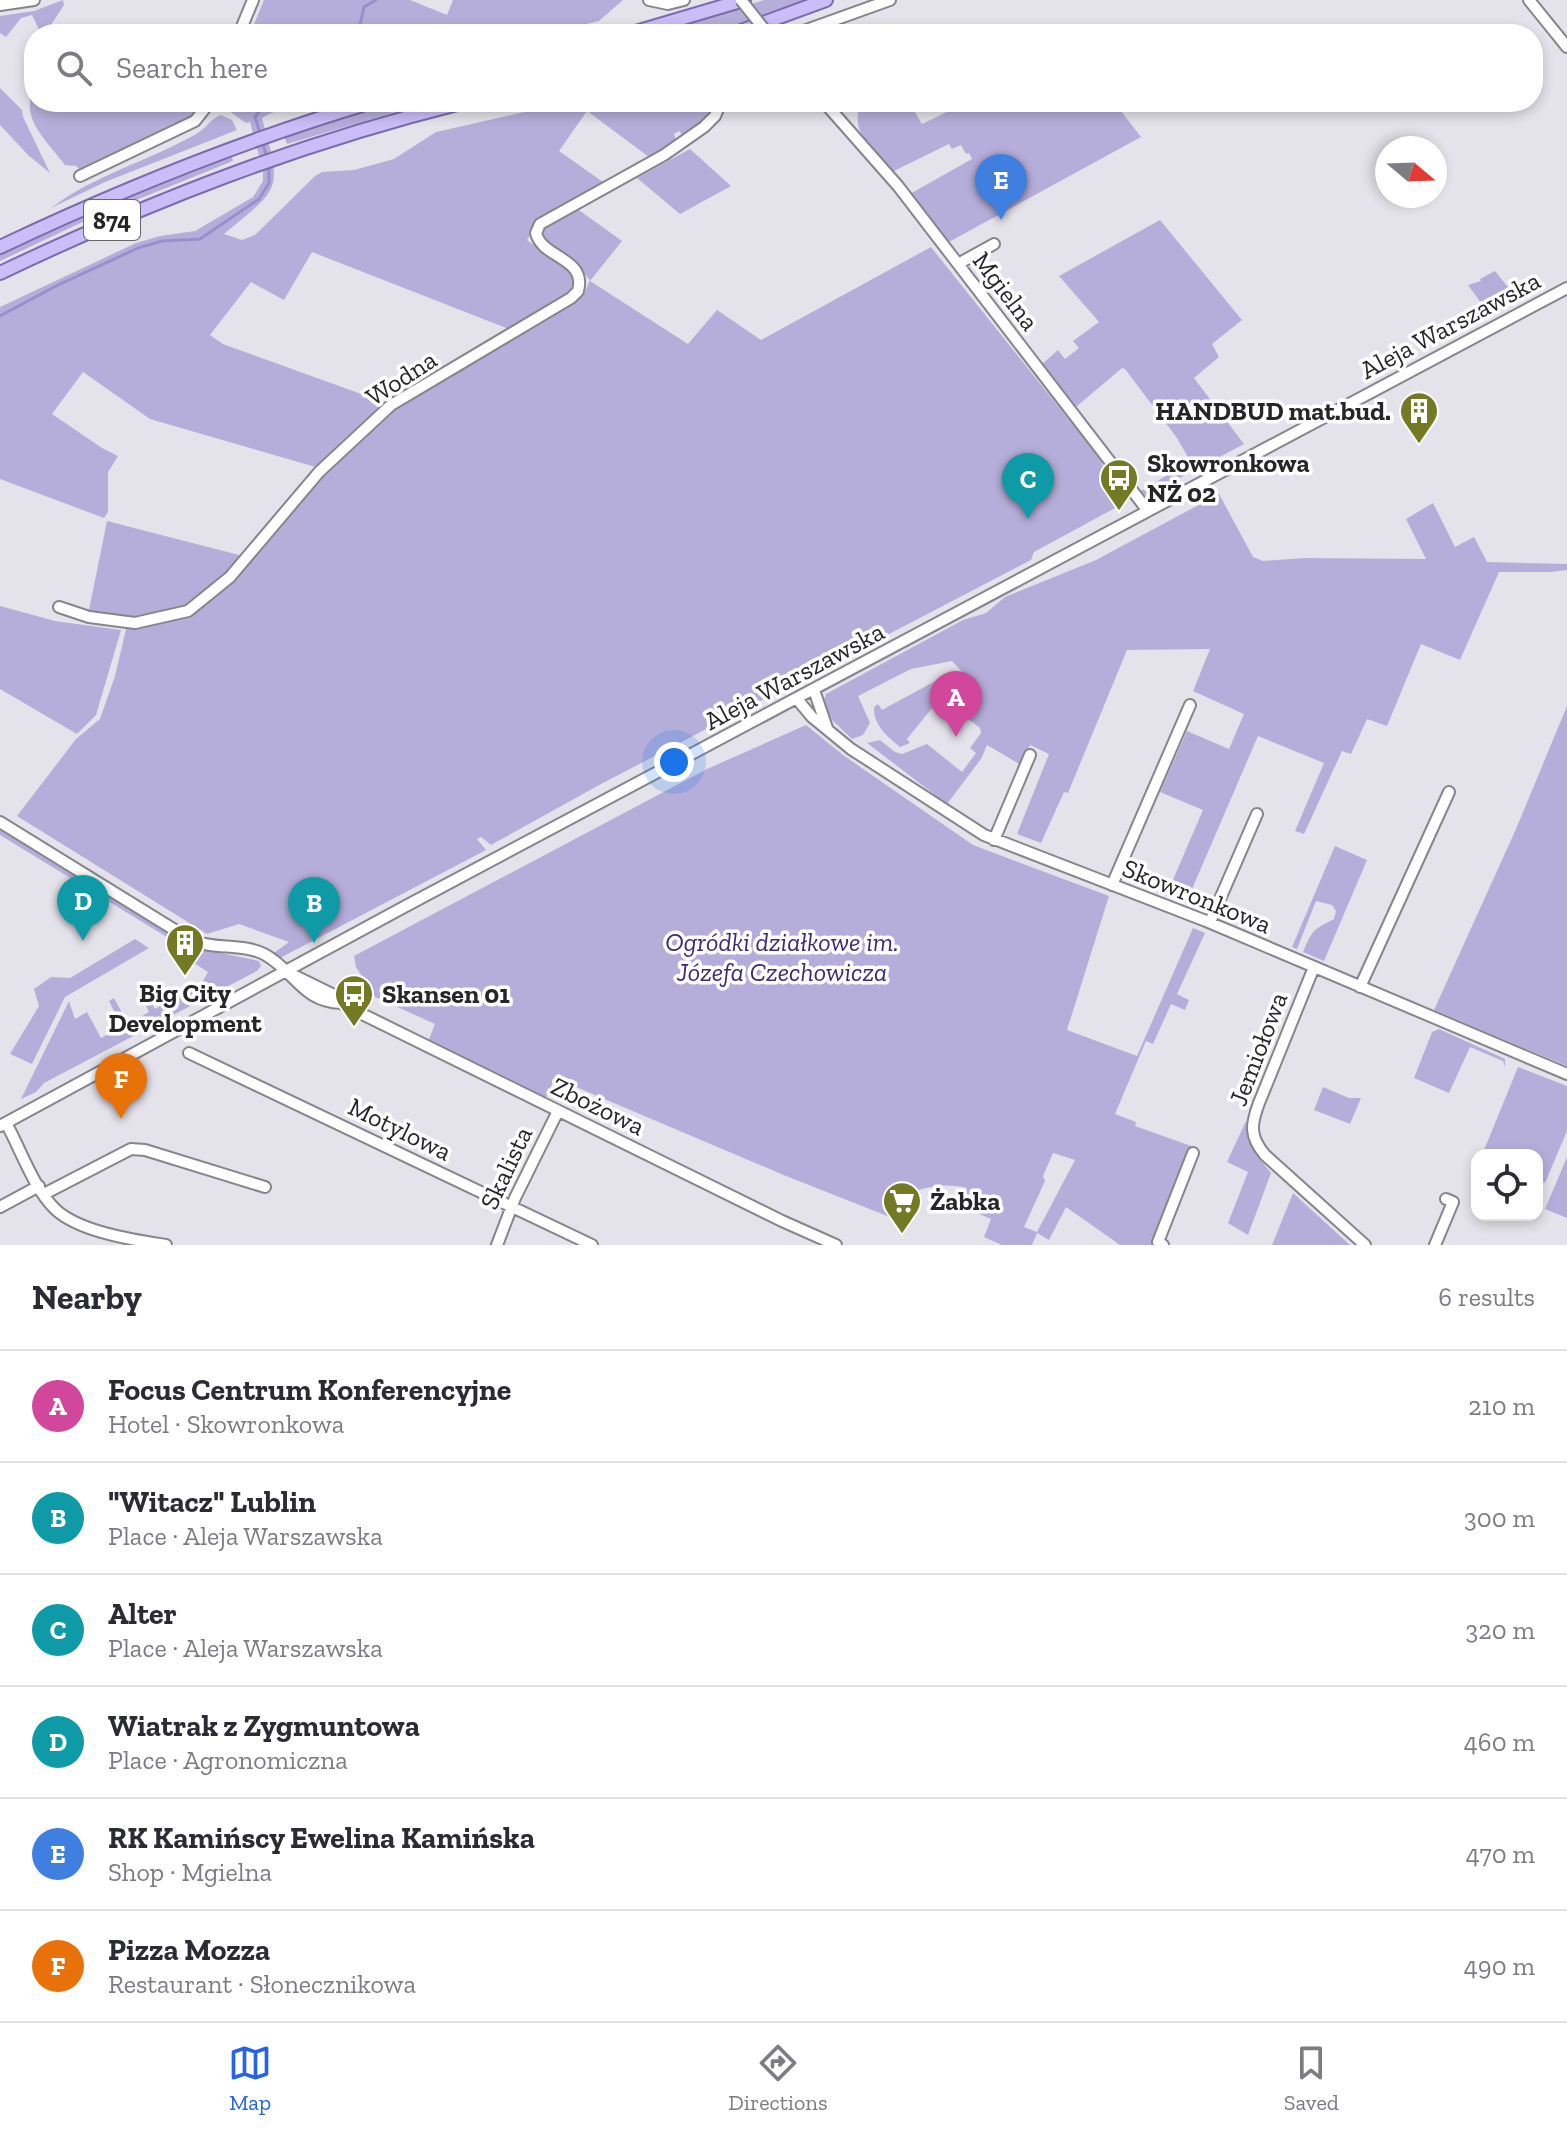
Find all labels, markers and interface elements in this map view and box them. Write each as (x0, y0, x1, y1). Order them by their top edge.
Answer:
search box (24, 24, 1543, 112)
icon: search (52, 46, 96, 90)
text: Search here (116, 50, 268, 86)
north arrow (1375, 136, 1447, 208)
pin: E (975, 154, 1027, 220)
road number: 874 (84, 200, 140, 240)
street label: Mgielna (966, 245, 1046, 337)
street label: Aleja Warszawska (1354, 264, 1546, 386)
street label: Wodna (360, 343, 443, 413)
building icon: HANDBUD mat.bud. (1398, 390, 1440, 445)
place label: HANDBUD mat.bud. (1155, 395, 1391, 427)
place label: Skowronkowa NŻ 02 (1147, 447, 1310, 509)
pin: C (1002, 453, 1054, 519)
bus stop icon: Skowronkowa NŻ 02 (1098, 457, 1140, 512)
street label: Aleja Warszawska (698, 615, 890, 737)
pin: A (930, 671, 982, 737)
your location (654, 742, 694, 782)
street label: Skowronkowa (1118, 852, 1277, 941)
pin: D (57, 875, 109, 941)
pin: B (288, 877, 340, 943)
building icon: Big City Development (164, 922, 206, 977)
park label: Ogródki działkowe im. Józefa Czechowicza (665, 926, 899, 988)
bus stop icon: Skansen 01 (333, 973, 375, 1028)
place label: Big City Development (108, 977, 262, 1039)
place label: Skansen 01 (382, 978, 510, 1010)
street label: Jemiołowa (1222, 987, 1294, 1110)
pin: F (95, 1053, 147, 1119)
street label: Zbożowa (546, 1070, 650, 1142)
street label: Motylowa (343, 1090, 457, 1168)
street label: Skalista (473, 1121, 539, 1215)
map controls (1471, 1149, 1543, 1221)
button: locate (1471, 1149, 1543, 1221)
supermarket icon: Żabka (881, 1180, 923, 1235)
place label: Żabka (930, 1185, 1000, 1217)
text: Nearby (32, 1277, 142, 1318)
text: 6 results (1438, 1281, 1535, 1313)
text: Focus Centrum Konferencyjne (108, 1372, 511, 1408)
text: A (49, 1390, 67, 1422)
text: 210 m (1468, 1390, 1535, 1422)
text: Hotel · Skowronkowa (108, 1408, 344, 1440)
text: "Witacz" Lublin (108, 1484, 316, 1520)
text: B (50, 1502, 66, 1534)
text: 300 m (1464, 1502, 1535, 1534)
text: Place · Aleja Warszawska (108, 1520, 383, 1552)
text: Alter (108, 1596, 177, 1632)
text: C (50, 1614, 66, 1646)
text: 320 m (1466, 1614, 1535, 1646)
text: Place · Aleja Warszawska (108, 1632, 383, 1664)
text: Wiatrak z Zygmuntowa (108, 1708, 420, 1744)
text: D (49, 1726, 67, 1758)
text: 460 m (1464, 1726, 1535, 1758)
text: Place · Agronomiczna (108, 1744, 348, 1776)
text: RK Kamińscy Ewelina Kamińska (108, 1820, 535, 1856)
text: E (50, 1838, 66, 1870)
text: 470 m (1466, 1838, 1535, 1870)
text: Shop · Mgielna (108, 1856, 272, 1888)
text: Pizza Mozza (108, 1932, 270, 1968)
text: F (51, 1950, 65, 1982)
text: 490 m (1464, 1950, 1535, 1982)
text: Restaurant · Słonecznikowa (108, 1968, 416, 2000)
tab: Map (228, 2041, 272, 2116)
tab: Directions (728, 2041, 828, 2116)
tab: Saved (1284, 2041, 1339, 2116)

